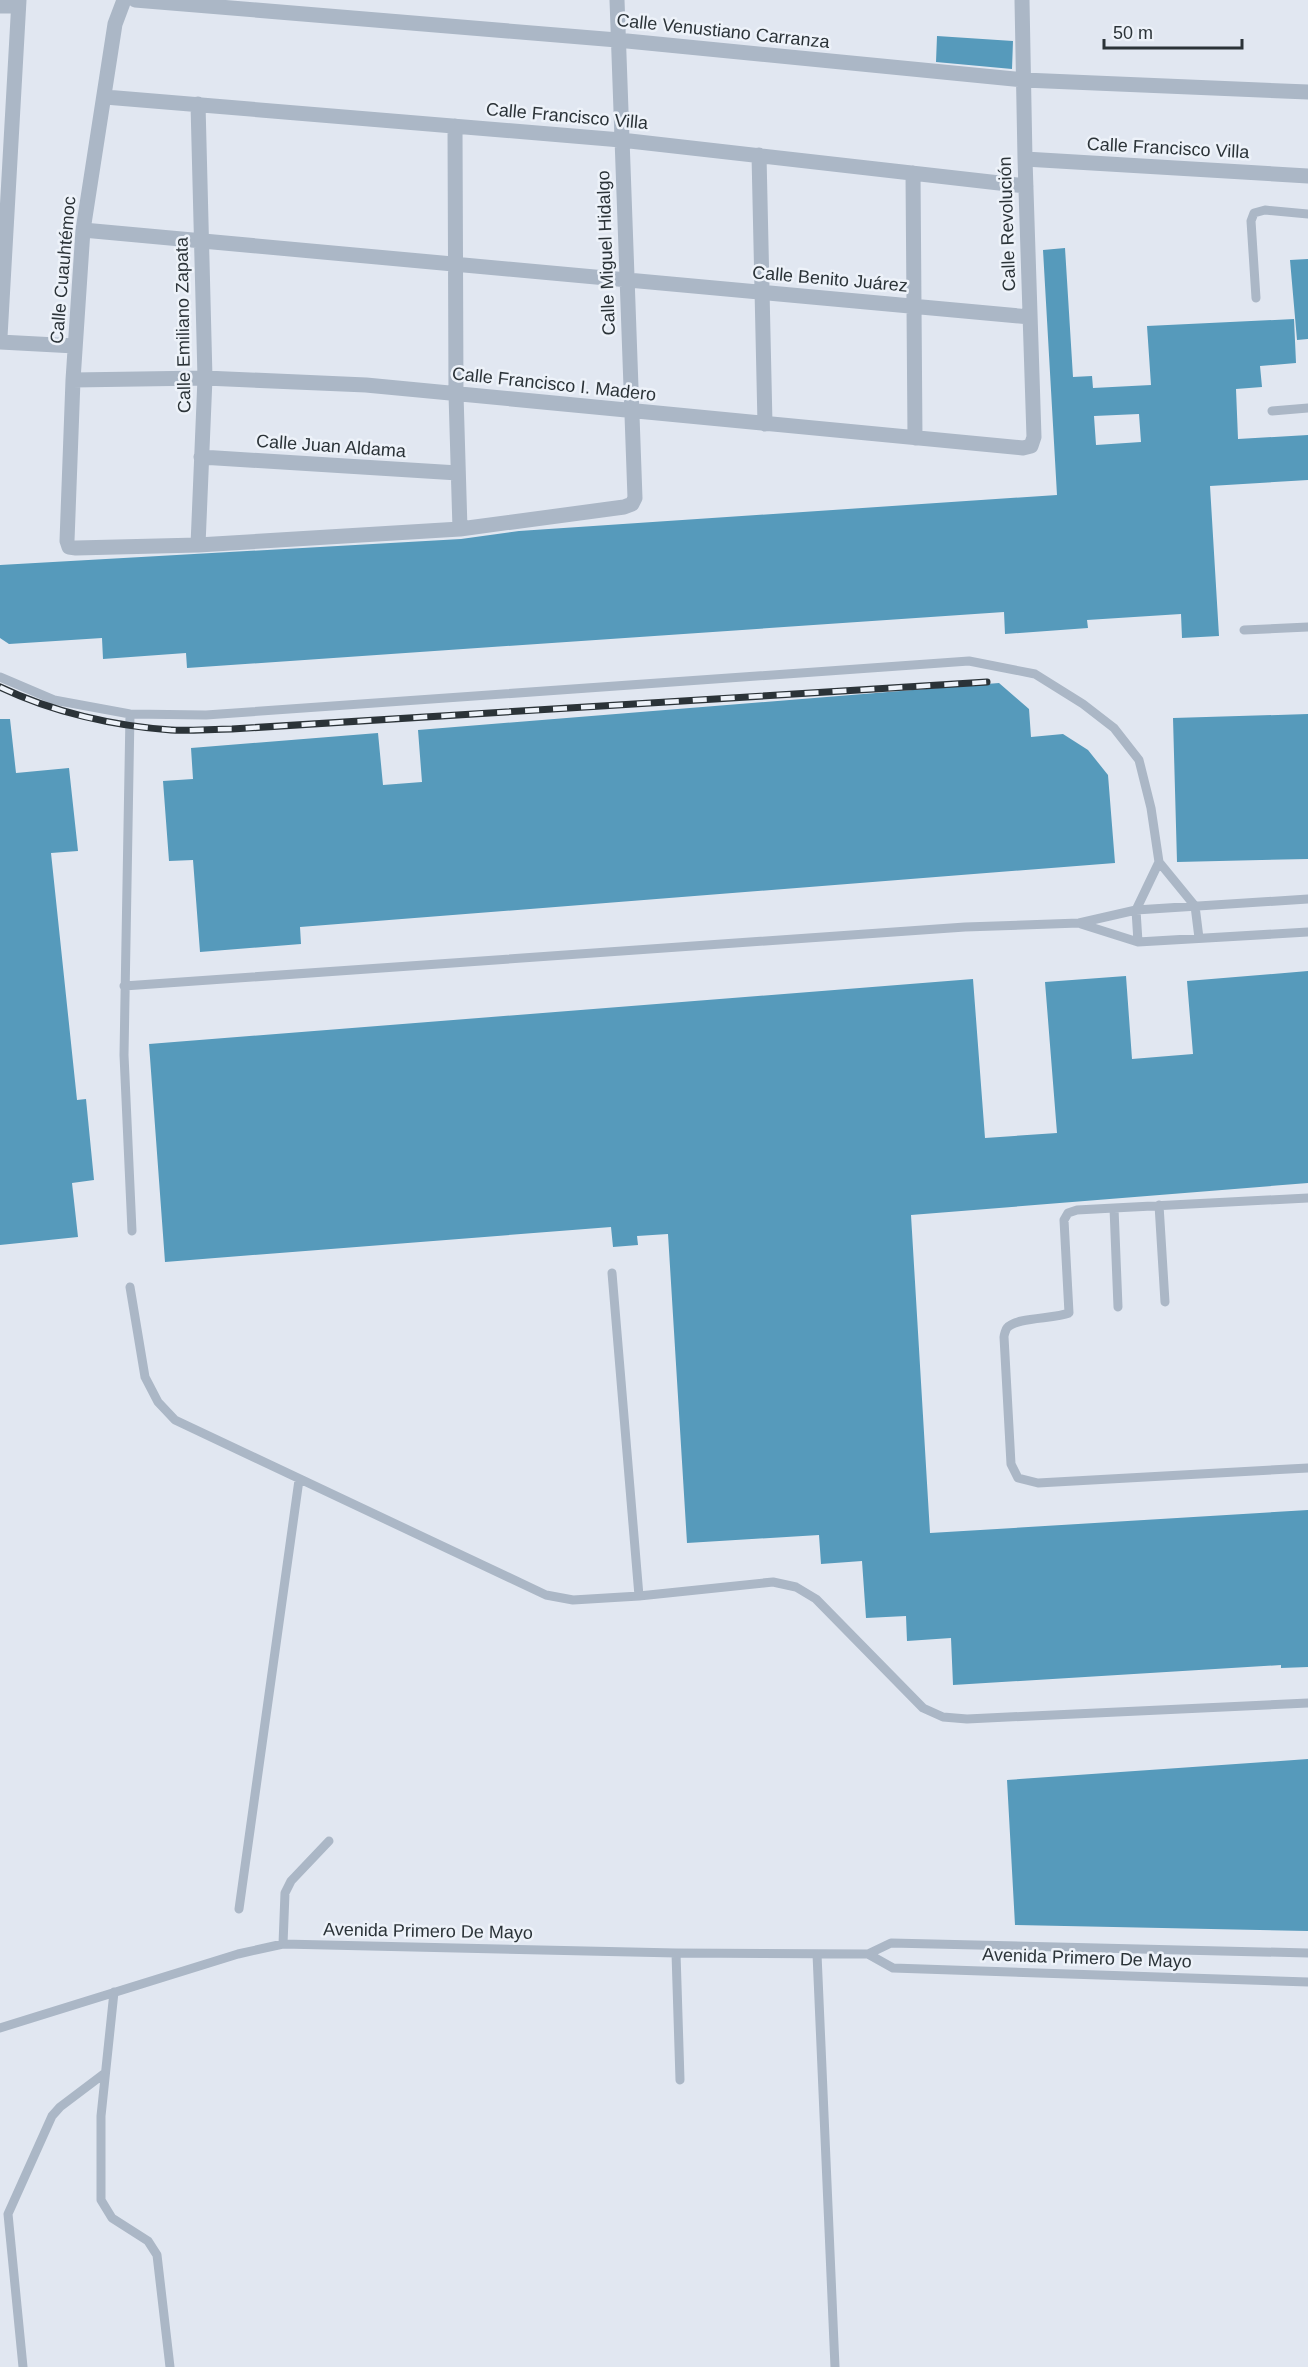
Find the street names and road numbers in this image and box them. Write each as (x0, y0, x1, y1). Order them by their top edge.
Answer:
street label: Calle Venustiano Carranza (615, 10, 832, 52)
street label: Calle Francisco Villa (485, 99, 650, 133)
street label: Calle Francisco Villa (1086, 134, 1251, 162)
street label: Calle Revolución (995, 156, 1019, 292)
street label: Calle Miguel Hidalgo (593, 170, 619, 336)
street label: Calle Cuauhtémoc (47, 195, 79, 345)
street label: Calle Emiliano Zapata (171, 236, 195, 413)
street label: Calle Benito Juárez (751, 262, 909, 296)
street label: Calle Francisco I. Madero (451, 363, 657, 405)
street label: Calle Juan Aldama (255, 431, 408, 461)
street label: Avenida Primero De Mayo (323, 1919, 533, 1943)
street label: Avenida Primero De Mayo (982, 1944, 1192, 1972)

